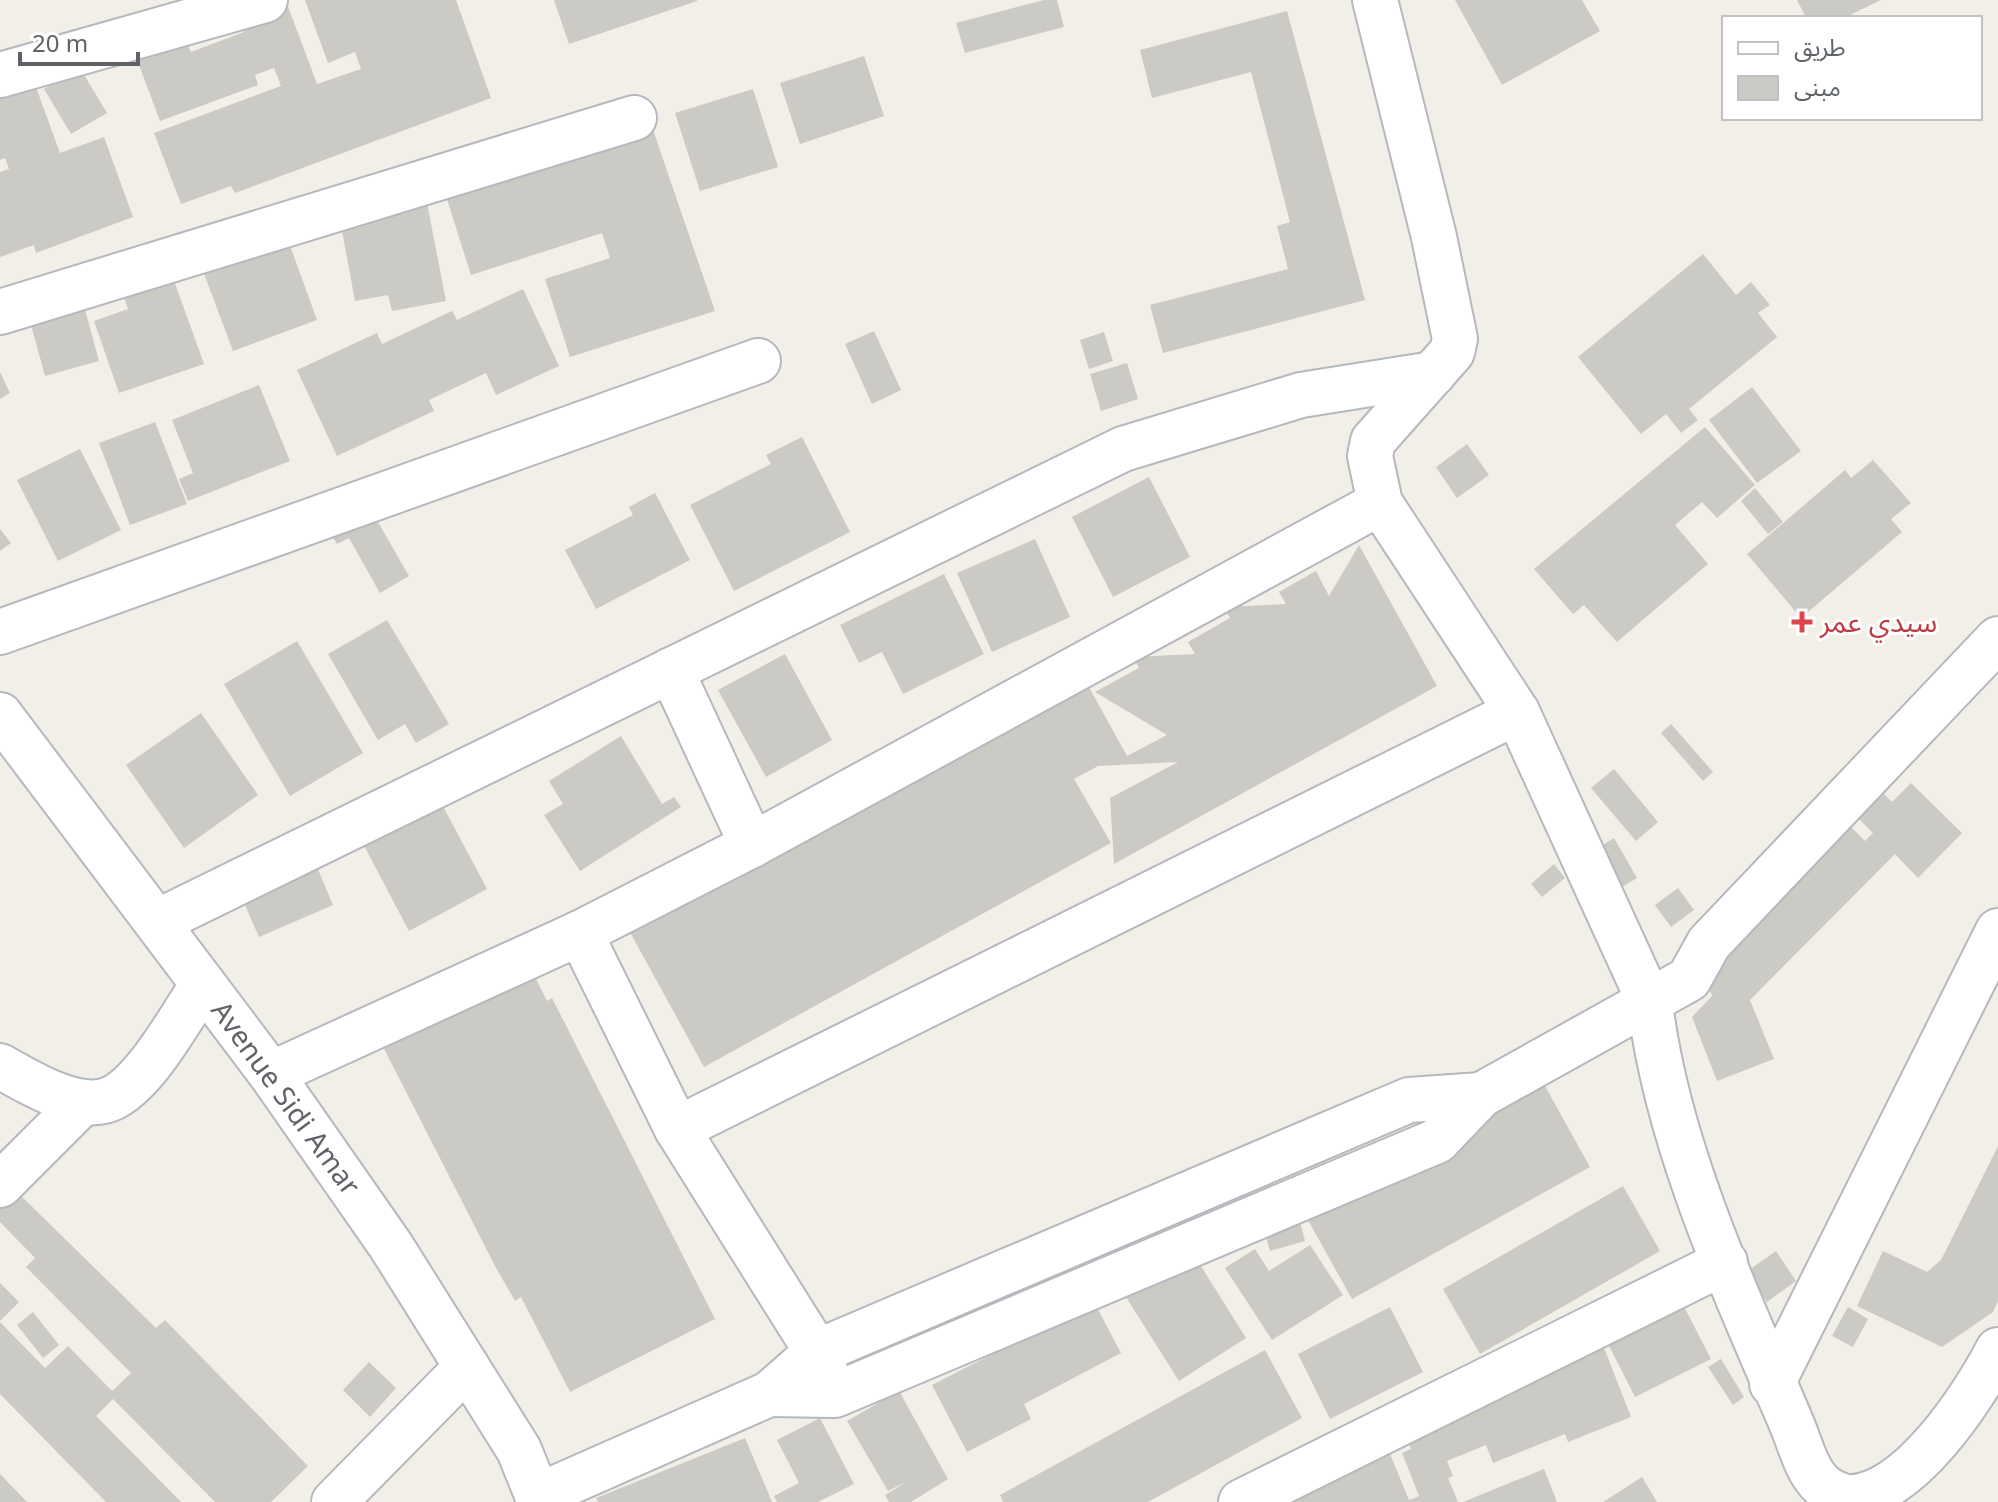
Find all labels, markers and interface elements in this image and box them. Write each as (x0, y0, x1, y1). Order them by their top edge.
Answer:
scale bar (20, 16, 138, 66)
legend (1722, 16, 1982, 120)
text: 20 m (32, 26, 88, 59)
text: طريق (1794, 30, 1846, 63)
text: مبنى (1794, 70, 1841, 103)
place label: سيدي عمر (1819, 602, 1937, 643)
marker: سيدي عمر (1791, 611, 1813, 633)
street label: Avenue Sidi Amar (203, 993, 370, 1202)

